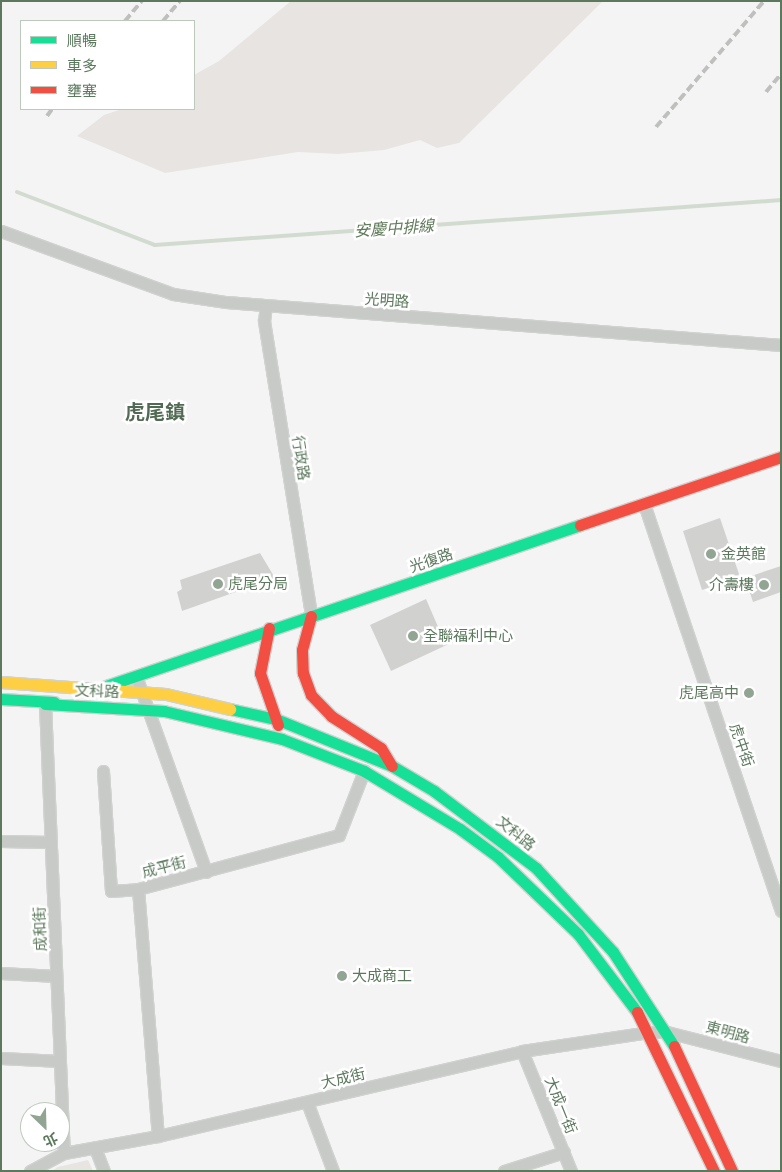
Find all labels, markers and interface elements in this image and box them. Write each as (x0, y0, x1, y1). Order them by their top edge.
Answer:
legend (20, 20, 195, 110)
text: 順暢 (67, 31, 97, 49)
text: 車多 (67, 56, 97, 74)
text: 壅塞 (67, 81, 97, 99)
water label: 安慶中排線 (353, 216, 435, 240)
street label: 光明路 (364, 289, 410, 311)
district label: 虎尾鎮 (125, 399, 185, 423)
street label: 行政路 (289, 434, 313, 482)
street label: 光復路 (407, 544, 455, 576)
place label: 金英館 (721, 545, 766, 563)
marker: 金英館 (705, 548, 717, 560)
place label: 虎尾分局 (228, 575, 288, 593)
place label: 介壽樓 (709, 576, 754, 594)
marker: 虎尾分局 (212, 578, 224, 590)
marker: 介壽樓 (758, 579, 770, 591)
place label: 全聯福利中心 (423, 627, 513, 645)
marker: 全聯福利中心 (407, 630, 419, 642)
street label: 文科路 (74, 681, 120, 701)
place label: 虎尾高中 (679, 684, 739, 702)
marker: 虎尾高中 (743, 687, 755, 699)
street label: 虎中街 (726, 721, 758, 769)
street label: 文科路 (493, 812, 539, 854)
street label: 成平街 (140, 853, 188, 881)
street label: 成和街 (30, 906, 50, 952)
place label: 大成商工 (352, 967, 412, 985)
marker: 大成商工 (336, 970, 348, 982)
street label: 東明路 (704, 1017, 752, 1047)
street label: 大成街 (319, 1064, 367, 1092)
street label: 大成一街 (541, 1074, 581, 1136)
north arrow (20, 1102, 70, 1152)
text: 北 (41, 1130, 61, 1151)

